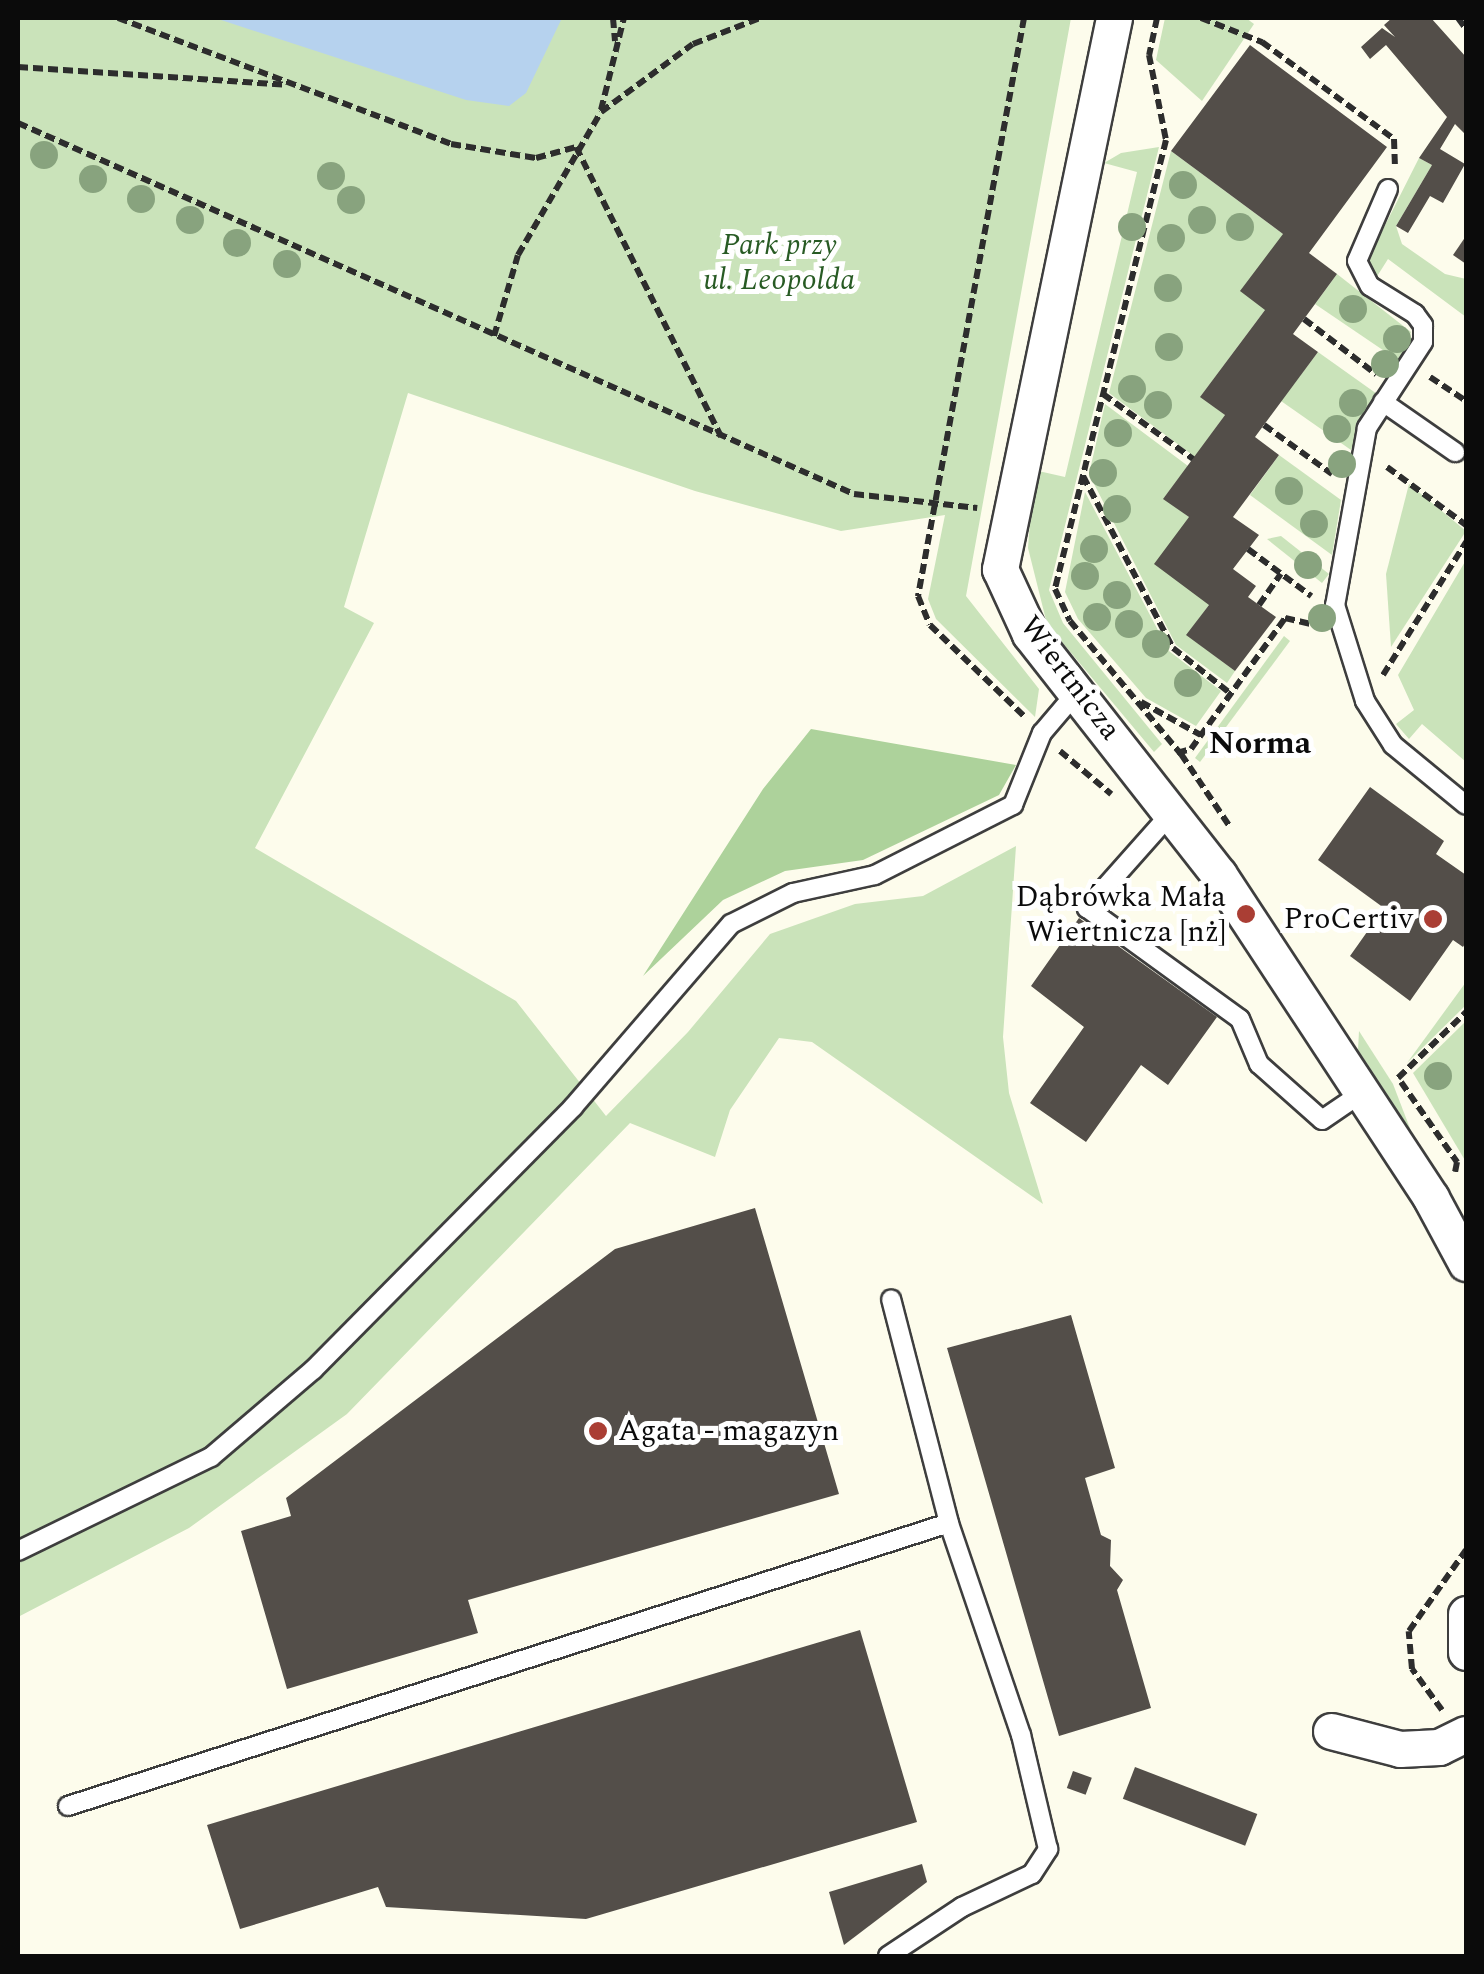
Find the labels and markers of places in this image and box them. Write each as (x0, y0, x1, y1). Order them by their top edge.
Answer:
place label: Dąbrówka Mała Wiertnicza [nż] (1015, 879, 1226, 950)
place label: ProCertiv (1283, 901, 1413, 937)
marker: Dąbrówka Mała Wiertnicza [nż] (1235, 903, 1257, 925)
marker: ProCertiv (1422, 908, 1444, 930)
place label: Agata - magazyn (618, 1413, 839, 1449)
marker: Agata - magazyn (587, 1420, 609, 1442)

